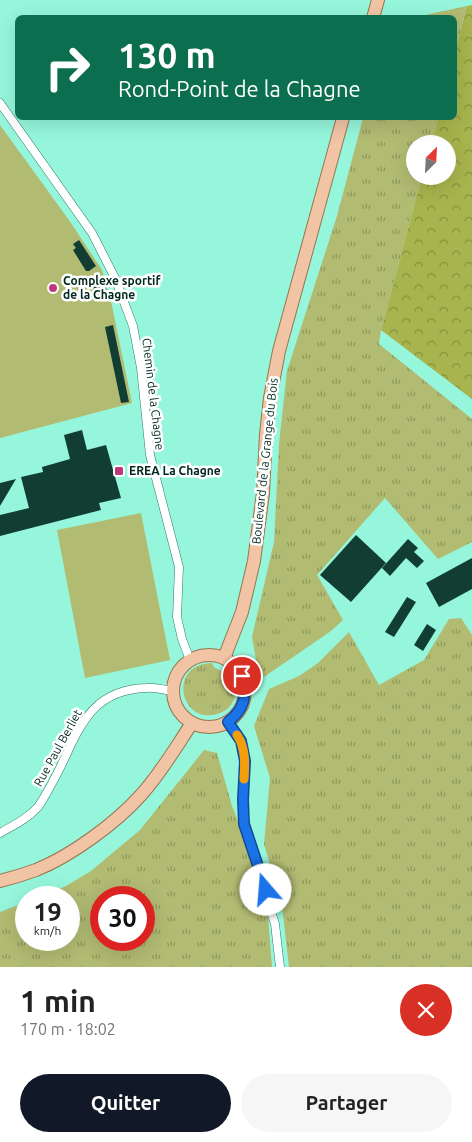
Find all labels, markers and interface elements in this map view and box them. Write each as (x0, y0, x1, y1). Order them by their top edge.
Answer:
icon: right (35, 35, 100, 100)
text: 130 m (118, 35, 216, 75)
text: Rond-Point de la Chagne (118, 76, 361, 101)
north arrow (406, 135, 456, 185)
map controls (406, 135, 456, 185)
place label: Complexe sportif de la Chagne (63, 274, 161, 301)
marker: Complexe sportif de la Chagne (47, 282, 59, 294)
street label: Chemin de la Chagne (140, 337, 167, 451)
street label: Boulevard de la Grange du Bois (249, 377, 280, 545)
place label: EREA La Chagne (129, 464, 221, 477)
marker: EREA La Chagne (113, 465, 125, 477)
pin (221, 655, 263, 697)
icon: arrive (228, 662, 256, 690)
street label: Rue Paul Berliet (31, 707, 84, 788)
position arrow (239, 863, 291, 915)
speed limit sign: 30 (90, 886, 155, 951)
text: 19 (33, 898, 62, 926)
text: km/h (34, 924, 61, 937)
text: 1 min (20, 984, 96, 1018)
button: close (400, 984, 452, 1036)
text: 170 m · 18:02 (20, 1020, 116, 1038)
button: Quitter (20, 1074, 231, 1132)
button: Partager (241, 1074, 452, 1132)

